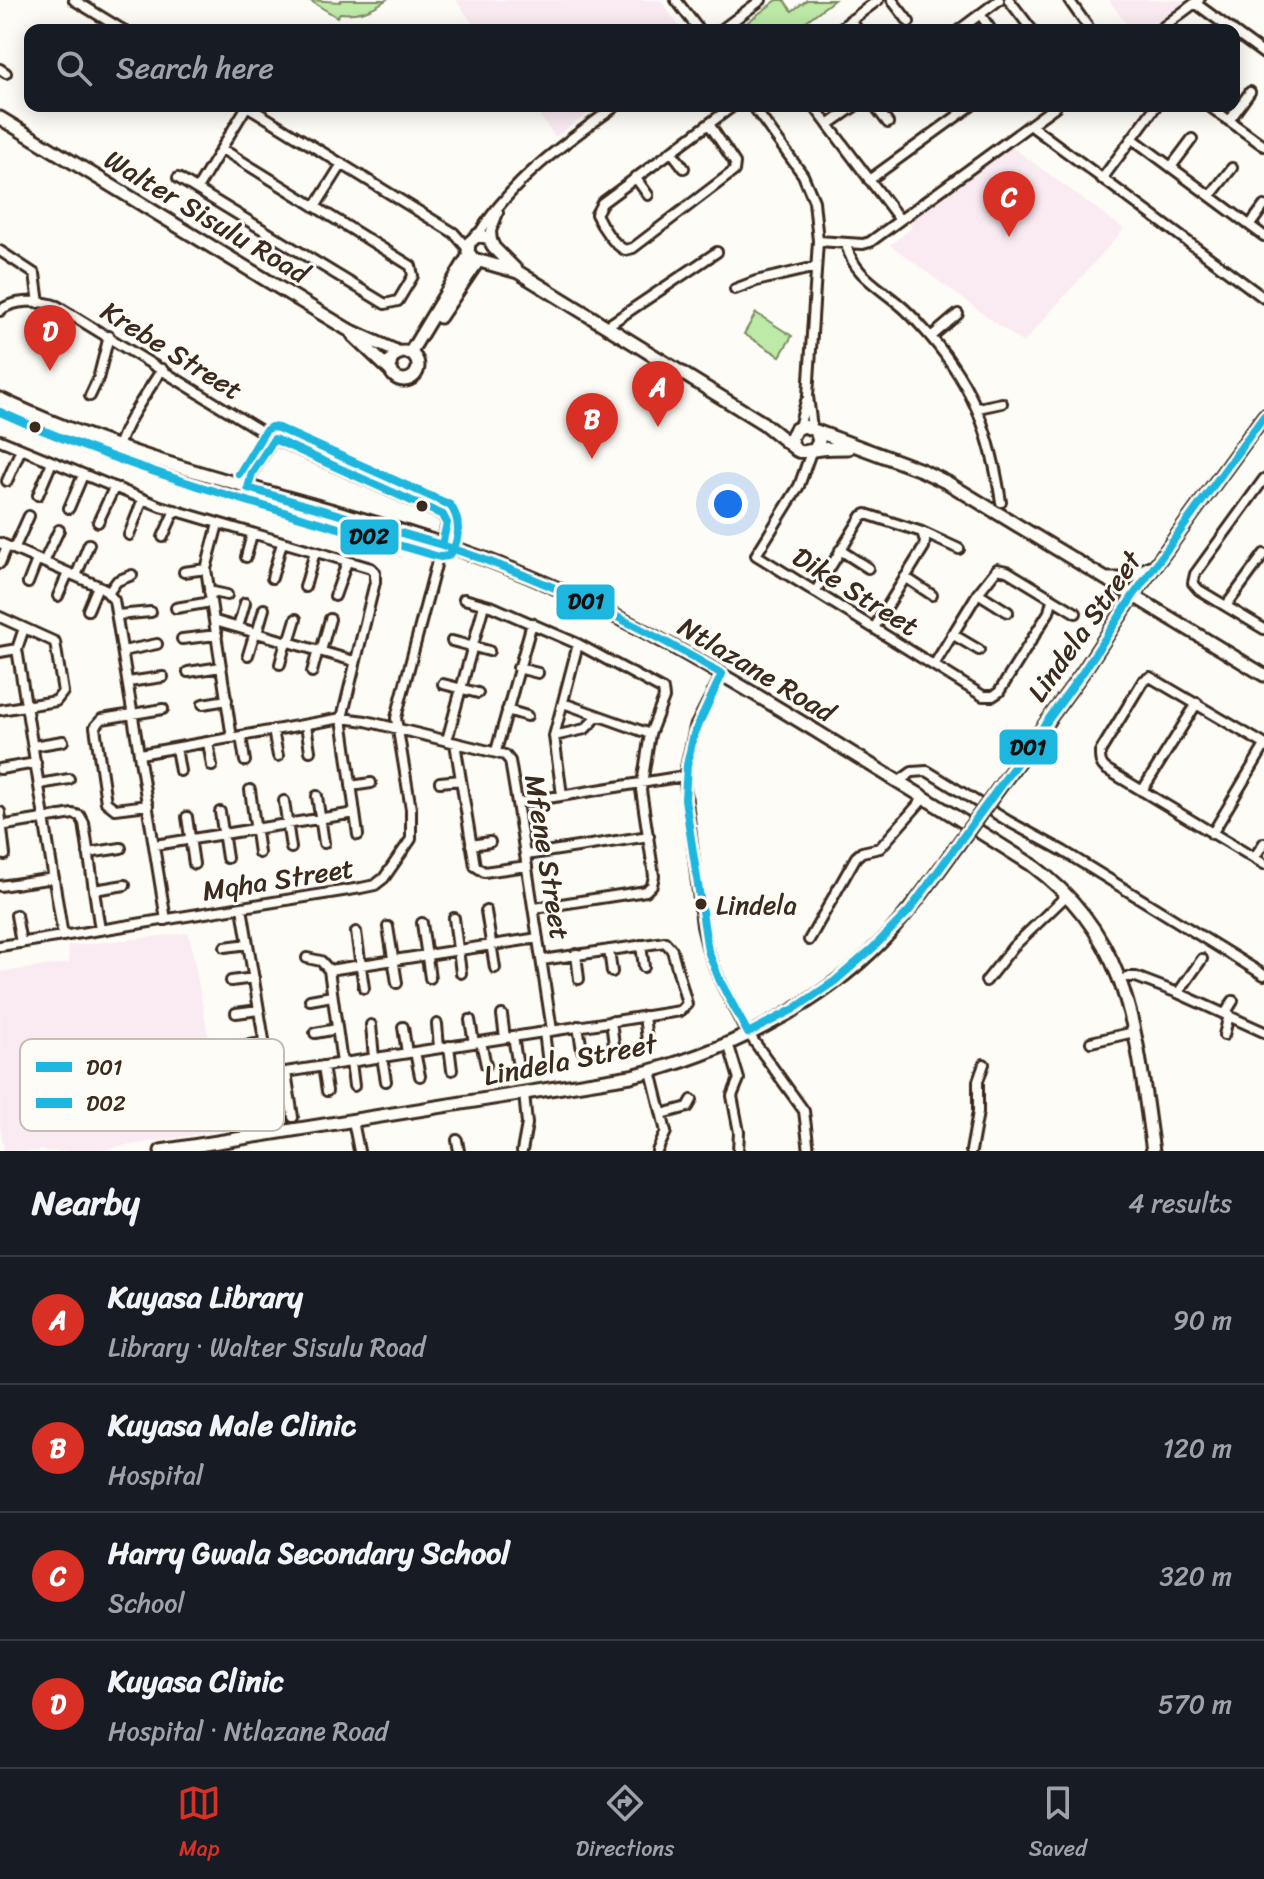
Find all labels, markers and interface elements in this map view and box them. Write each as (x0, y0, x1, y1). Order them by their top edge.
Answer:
search box (24, 24, 1240, 112)
text: Search here (116, 41, 274, 95)
icon: search (52, 46, 96, 90)
street label: Walter Sisulu Road (95, 136, 321, 298)
pin: C (983, 171, 1035, 237)
street label: Krebe Street (91, 287, 253, 414)
pin: D (24, 305, 76, 371)
pin: A (632, 361, 684, 427)
pin: B (566, 393, 618, 459)
unlabelled marker (27, 419, 43, 435)
your location (708, 484, 748, 524)
unlabelled marker (414, 498, 430, 514)
text: D02 (349, 517, 389, 556)
line badge: D02 (339, 518, 400, 556)
street label: Dike Street (782, 533, 929, 650)
street label: Lindela Street (1014, 539, 1156, 712)
text: D01 (568, 582, 605, 621)
line badge: D01 (555, 583, 616, 621)
street label: Ntlazane Road (668, 603, 847, 737)
line badge: D01 (998, 728, 1059, 766)
text: D01 (1010, 728, 1047, 767)
street label: Mfene Street (510, 771, 585, 943)
street label: Mqha Street (199, 843, 357, 916)
place label: Lindela (716, 882, 797, 928)
marker: Lindela (693, 896, 709, 912)
street label: Lindela Street (479, 1018, 663, 1100)
legend (20, 1039, 284, 1131)
text: D01 (86, 1048, 123, 1087)
text: D02 (86, 1084, 126, 1123)
text: Nearby (32, 1173, 140, 1233)
text: 4 results (1128, 1180, 1232, 1226)
text: Kuyasa Library (108, 1270, 303, 1324)
text: A (49, 1297, 67, 1343)
text: 90 m (1173, 1297, 1232, 1343)
text: Library · Walter Sisulu Road (108, 1324, 425, 1370)
text: Kuyasa Male Clinic (108, 1398, 356, 1452)
text: B (50, 1425, 66, 1471)
text: 120 m (1163, 1425, 1232, 1471)
text: Hospital (108, 1452, 203, 1498)
text: Harry Gwala Secondary School (108, 1526, 510, 1580)
text: C (50, 1553, 66, 1599)
text: 320 m (1160, 1553, 1232, 1599)
text: School (108, 1580, 185, 1626)
text: Kuyasa Clinic (108, 1654, 285, 1708)
text: D (50, 1681, 66, 1727)
text: 570 m (1158, 1681, 1232, 1727)
text: Hospital · Ntlazane Road (108, 1708, 388, 1754)
tab: Map (177, 1781, 221, 1868)
tab: Directions (576, 1781, 674, 1868)
tab: Saved (1029, 1781, 1087, 1868)

